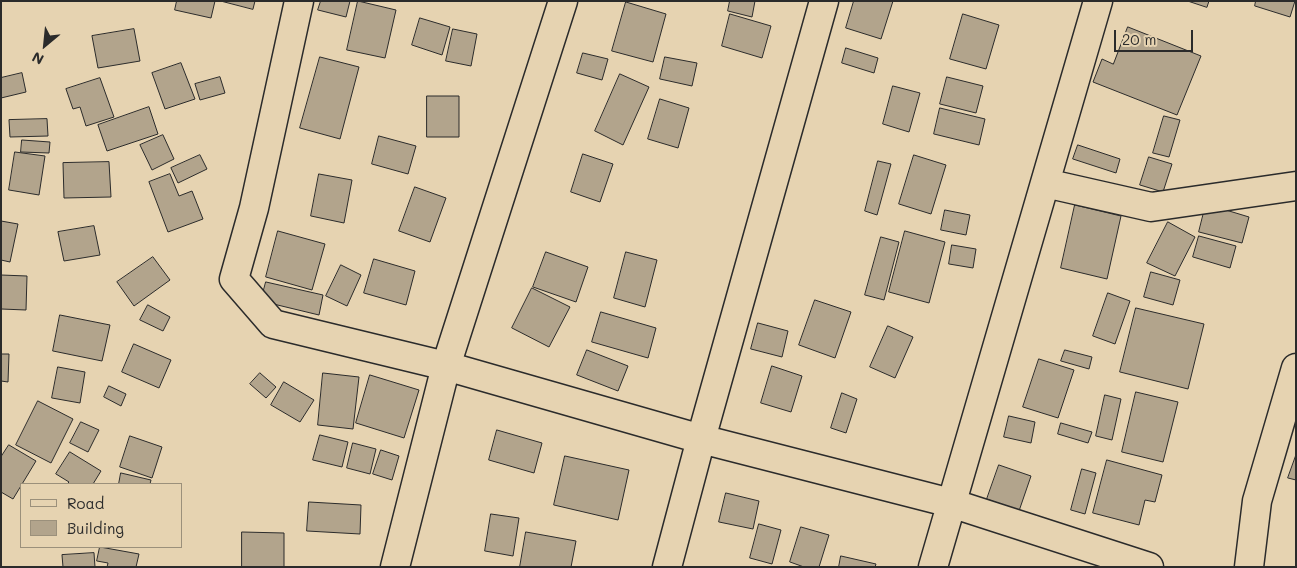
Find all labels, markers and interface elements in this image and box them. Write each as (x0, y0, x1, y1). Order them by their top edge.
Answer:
north arrow (20, 20, 70, 70)
scale bar (1117, 20, 1196, 52)
text: 20 m (1122, 29, 1156, 49)
text: N (29, 48, 47, 70)
legend (20, 483, 182, 548)
text: Road (67, 493, 104, 513)
text: Building (67, 518, 124, 538)

